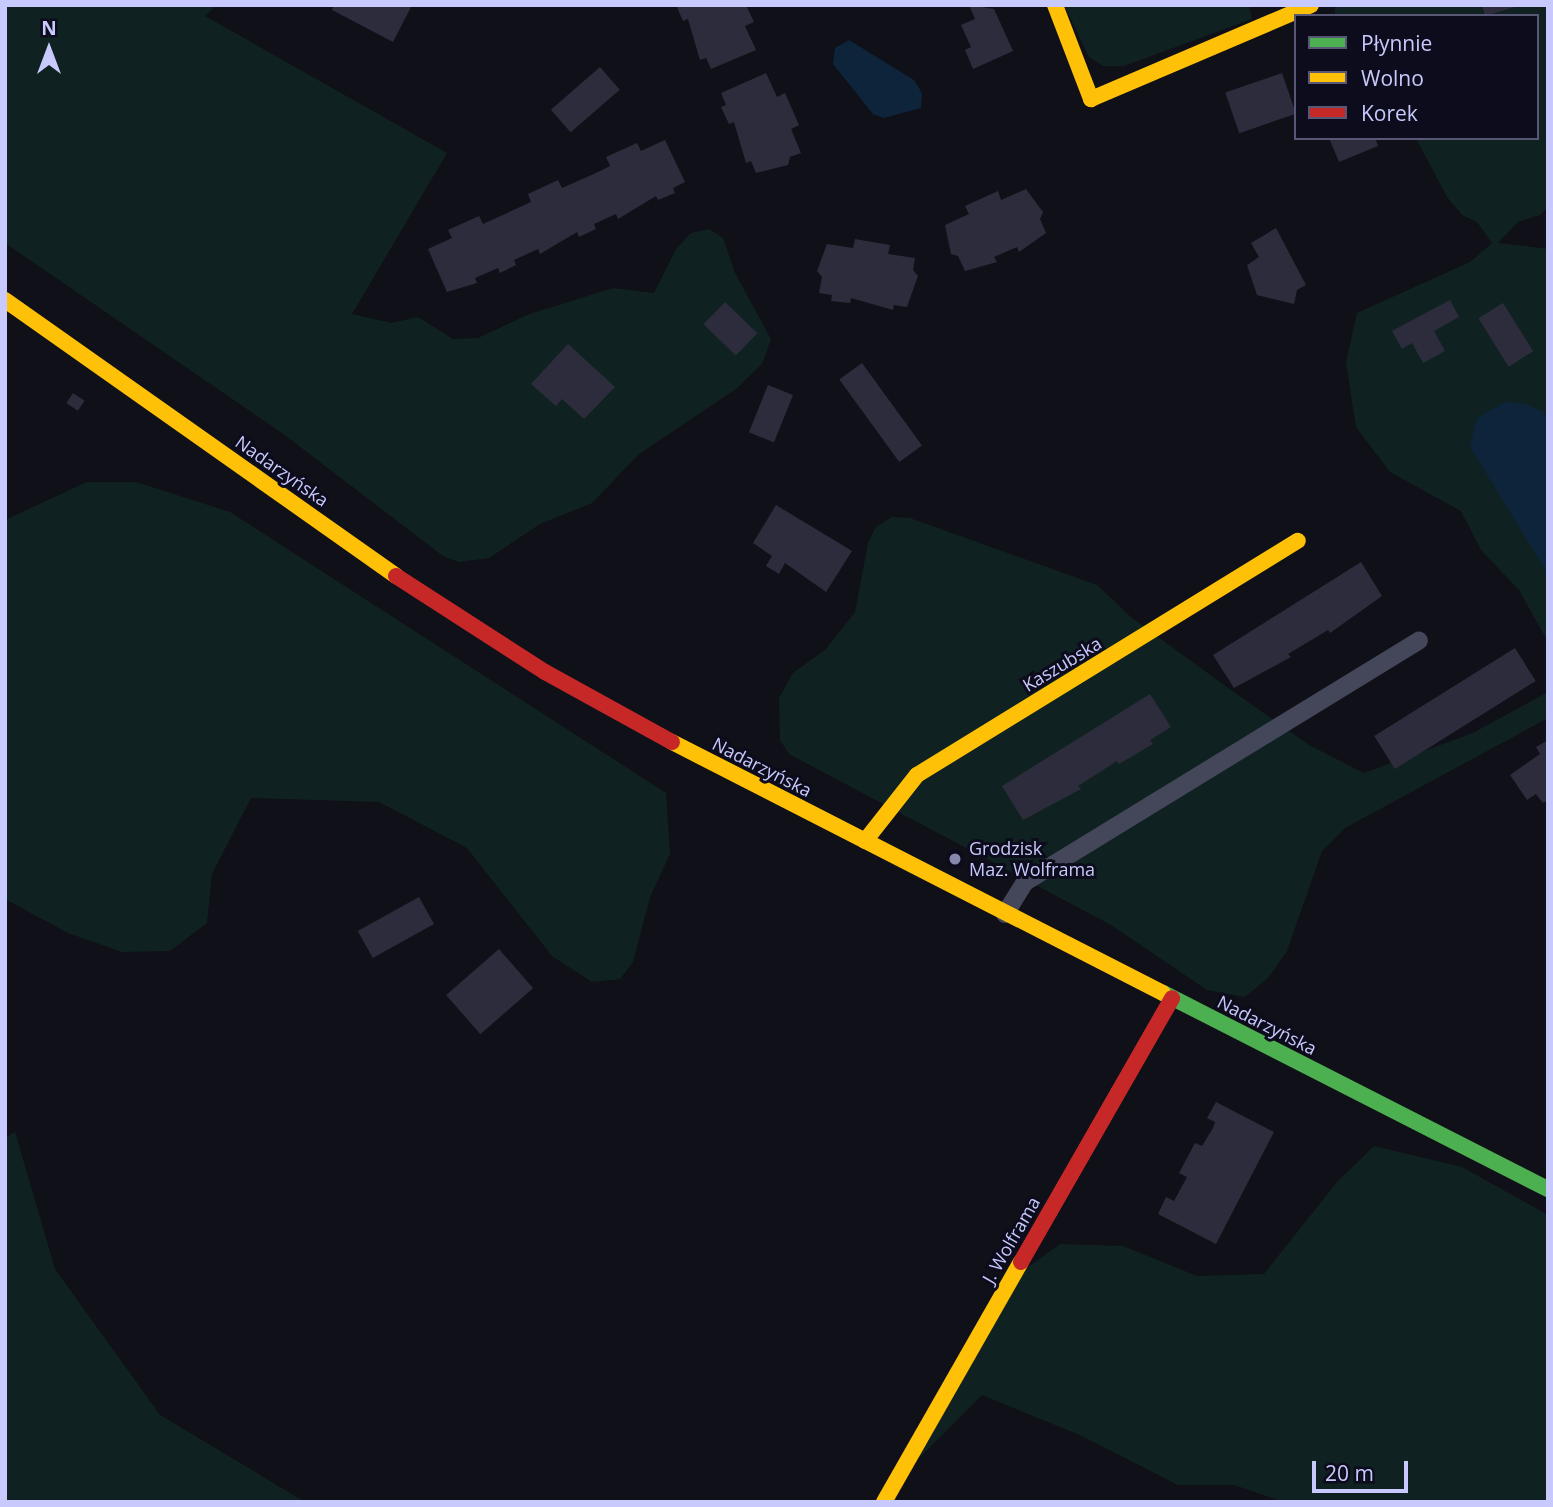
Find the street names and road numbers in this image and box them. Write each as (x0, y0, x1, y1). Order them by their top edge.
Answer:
street label: Nadarzyńska (231, 431, 333, 511)
street label: Kaszubska (1019, 632, 1105, 696)
street label: Nadarzyńska (709, 733, 815, 801)
street label: Nadarzyńska (1214, 991, 1320, 1059)
street label: J. Wolframa (978, 1193, 1044, 1287)

